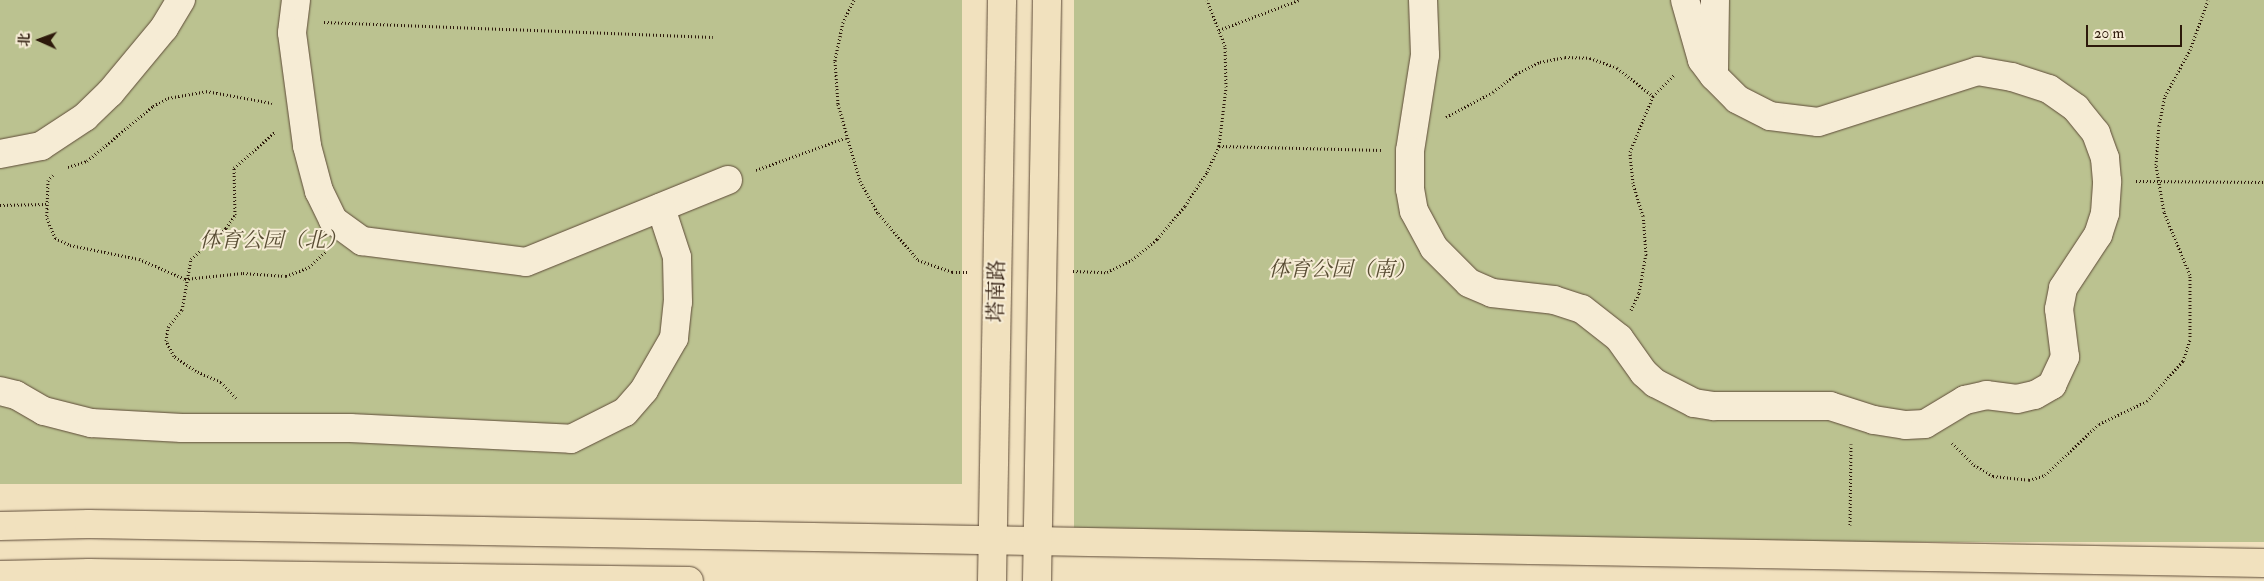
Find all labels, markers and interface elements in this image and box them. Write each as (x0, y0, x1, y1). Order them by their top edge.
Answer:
north arrow (15, 15, 65, 65)
scale bar (2089, 15, 2185, 47)
text: 20 m (2094, 24, 2124, 43)
text: 北 (16, 32, 33, 47)
park label: 体育公园（北） (200, 228, 346, 254)
park label: 体育公园（南） (1269, 257, 1415, 283)
street label: 塔南路 (984, 259, 1010, 323)

